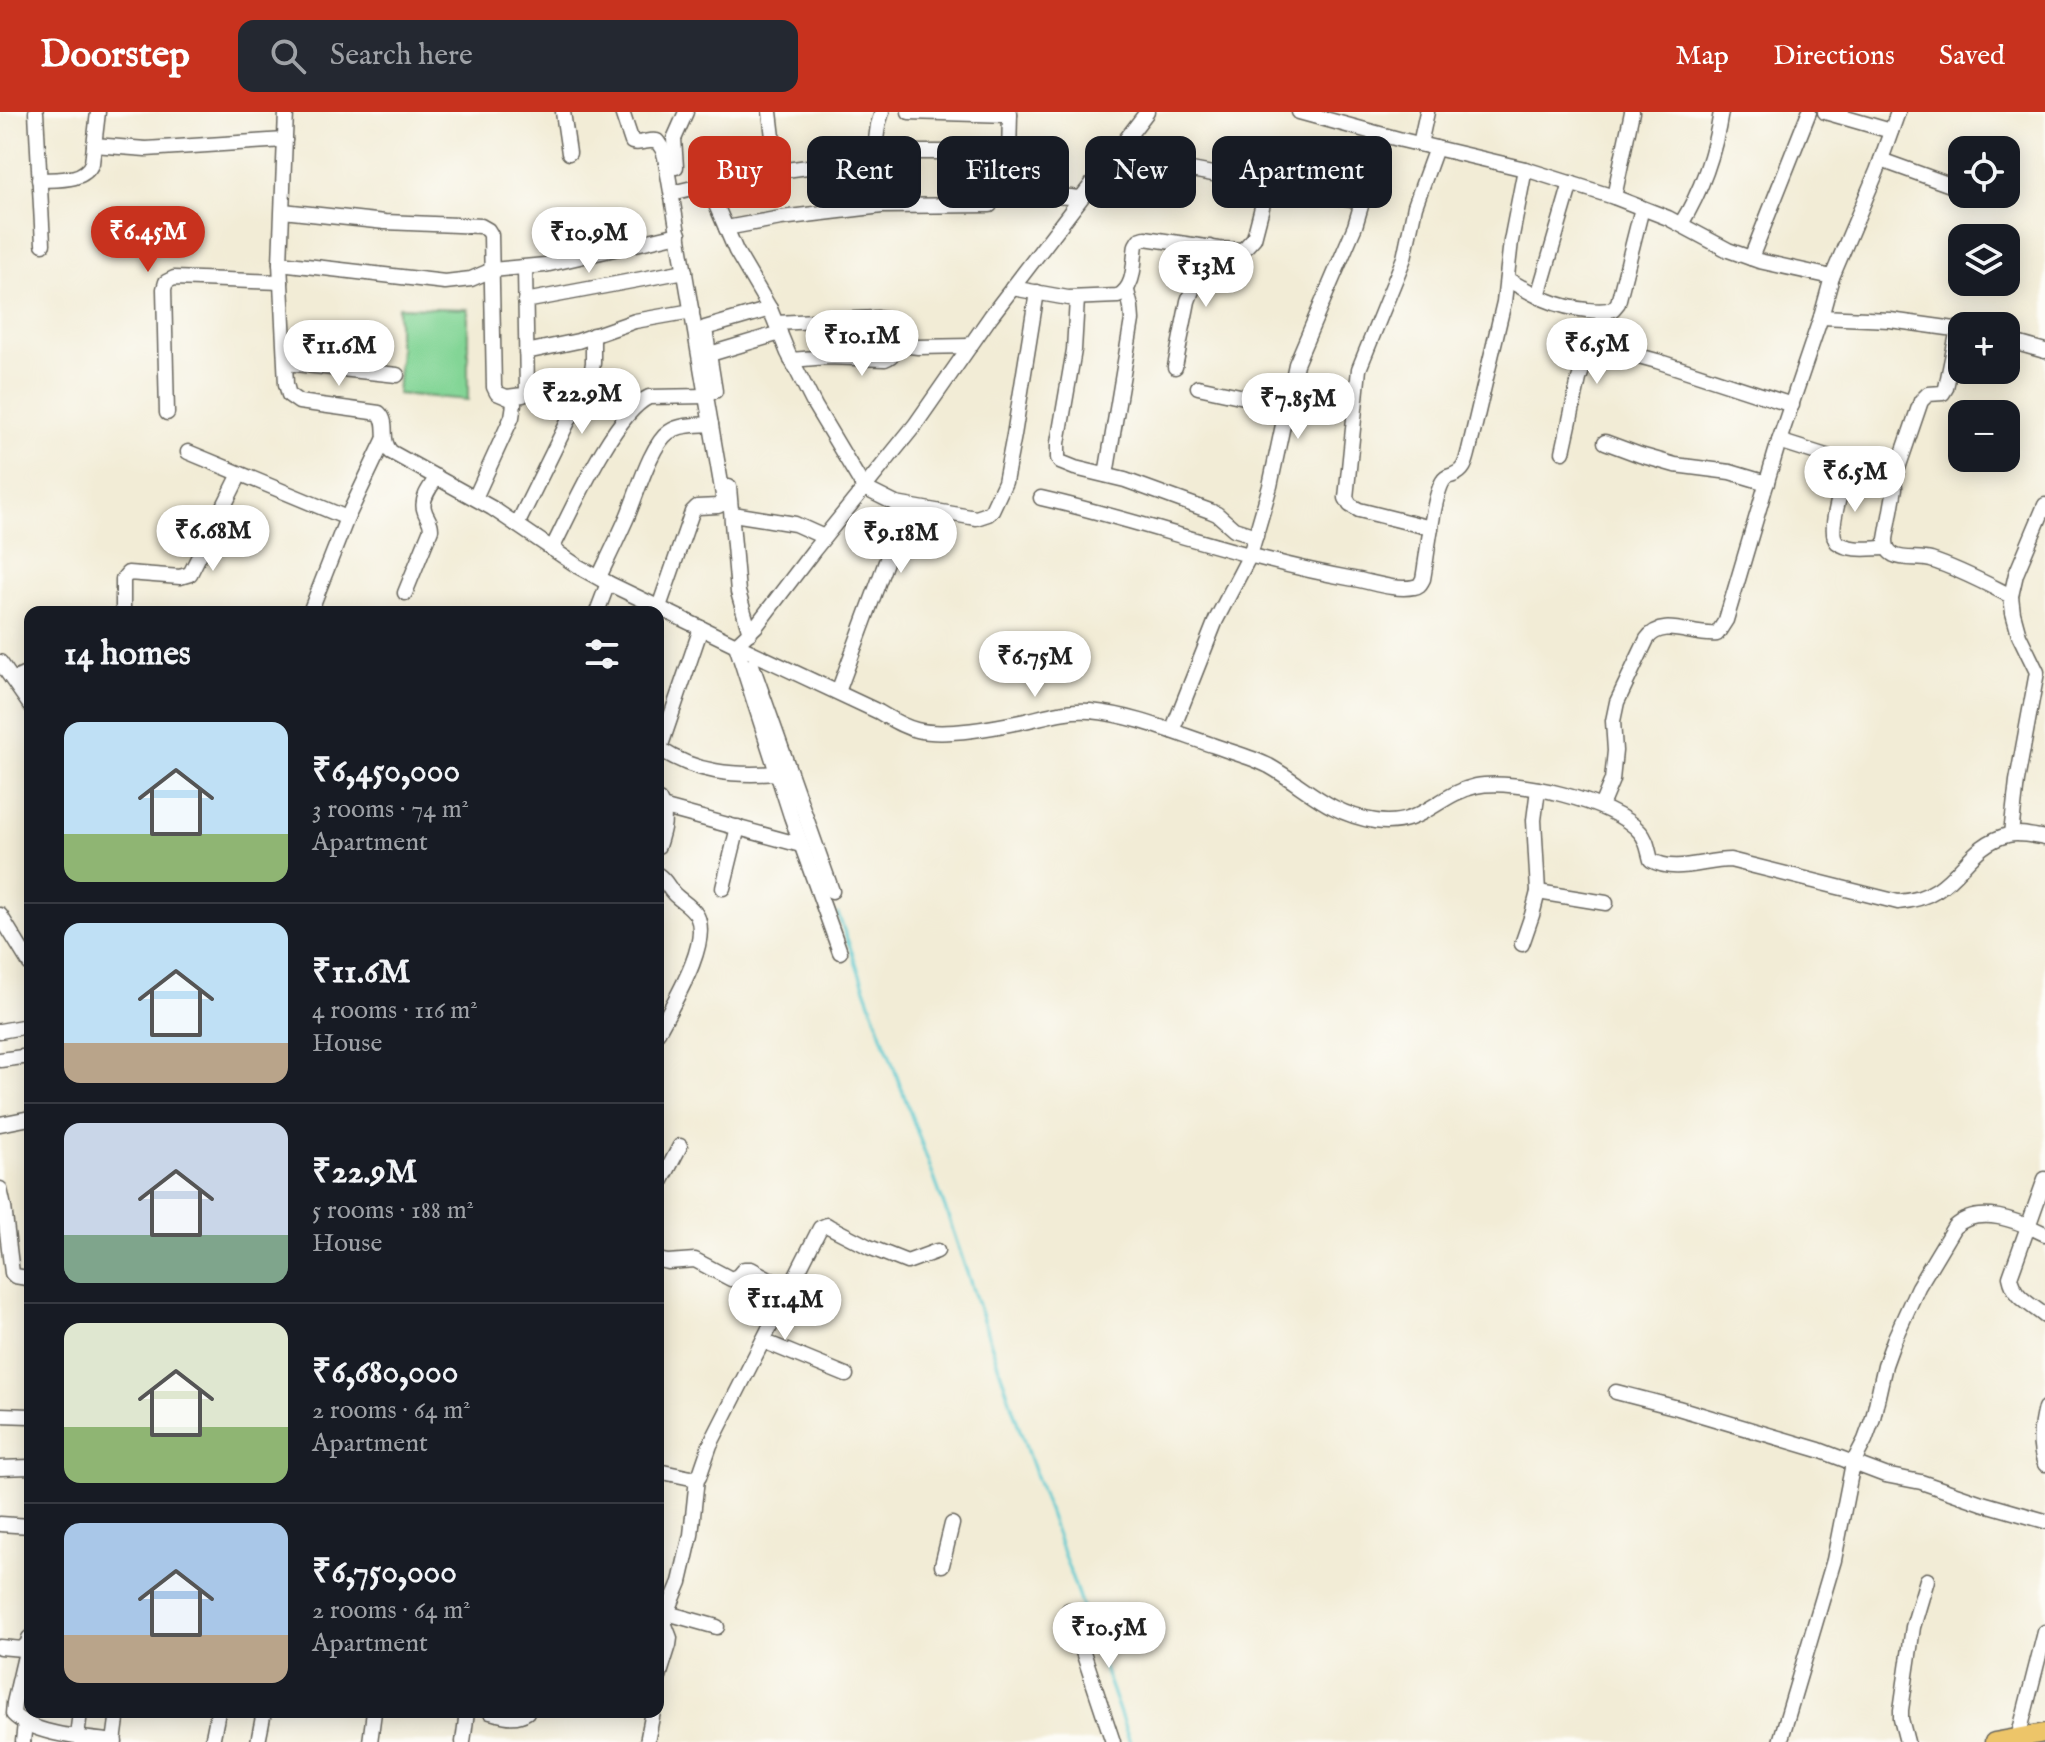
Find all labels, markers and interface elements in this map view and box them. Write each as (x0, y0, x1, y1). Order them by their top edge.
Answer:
search box (238, 20, 798, 92)
text: Doorstep (40, 32, 190, 80)
icon: search (266, 34, 310, 78)
text: Search here (330, 37, 473, 75)
text: Map (1675, 39, 1729, 74)
text: Directions (1773, 39, 1895, 74)
text: Saved (1939, 39, 2005, 74)
chip: Buy (688, 136, 791, 208)
chip: Rent (807, 136, 921, 208)
chip: Filters (937, 136, 1069, 208)
chip: New (1085, 136, 1196, 208)
chip: Apartment (1212, 136, 1392, 208)
map controls (1948, 136, 2020, 472)
button: locate (1948, 136, 2020, 208)
pin: ₹6.45M (83, 206, 213, 274)
pin: ₹10.9M (524, 207, 654, 275)
text: ₹6.45M (109, 215, 187, 248)
text: ₹10.9M (550, 216, 628, 249)
button: layers (1948, 224, 2020, 296)
pin: ₹13M (1159, 241, 1253, 309)
text: ₹13M (1177, 250, 1235, 283)
pin: ₹10.1M (797, 310, 927, 378)
button: + (1948, 312, 2020, 384)
pin: ₹6.5M (1541, 318, 1653, 386)
text: ₹10.1M (824, 319, 900, 352)
pin: ₹11.6M (274, 320, 404, 388)
text: ₹6.5M (1564, 327, 1630, 360)
text: ₹11.6M (301, 329, 377, 362)
pin: ₹22.9M (517, 368, 647, 436)
pin: ₹7.85M (1233, 373, 1363, 441)
text: ₹22.9M (542, 377, 622, 410)
text: ₹7.85M (1260, 382, 1336, 415)
button: − (1948, 400, 2020, 472)
pin: ₹6.5M (1799, 446, 1911, 514)
text: ₹6.5M (1822, 455, 1888, 488)
pin: ₹6.68M (148, 505, 278, 573)
pin: ₹9.18M (836, 507, 966, 575)
text: ₹6.68M (174, 514, 252, 547)
text: ₹9.18M (863, 516, 939, 549)
pin: ₹6.75M (970, 631, 1100, 699)
icon: filters (580, 632, 624, 676)
text: 14 homes (64, 633, 191, 676)
text: ₹6.75M (997, 640, 1073, 673)
text: ₹6,450,000 (312, 750, 460, 793)
icon: home (128, 754, 224, 850)
text: 3 rooms · 74 m² (312, 793, 469, 826)
text: Apartment (312, 826, 428, 859)
text: ₹11.6M (312, 951, 410, 994)
icon: home (128, 955, 224, 1051)
text: 4 rooms · 116 m² (312, 994, 478, 1027)
text: House (312, 1027, 382, 1060)
text: ₹22.9M (312, 1151, 417, 1194)
icon: home (128, 1155, 224, 1251)
text: 5 rooms · 188 m² (312, 1194, 474, 1227)
text: House (312, 1227, 382, 1260)
pin: ₹11.4M (720, 1274, 850, 1342)
text: ₹11.4M (746, 1283, 824, 1316)
text: ₹6,680,000 (312, 1351, 458, 1394)
icon: home (128, 1355, 224, 1451)
text: 2 rooms · 64 m² (312, 1394, 471, 1427)
text: Apartment (312, 1427, 428, 1460)
text: ₹6,750,000 (312, 1551, 457, 1594)
icon: home (128, 1555, 224, 1651)
text: 2 rooms · 64 m² (312, 1594, 471, 1627)
pin: ₹10.5M (1044, 1602, 1174, 1670)
text: ₹10.5M (1071, 1611, 1147, 1644)
text: Apartment (312, 1627, 428, 1660)

